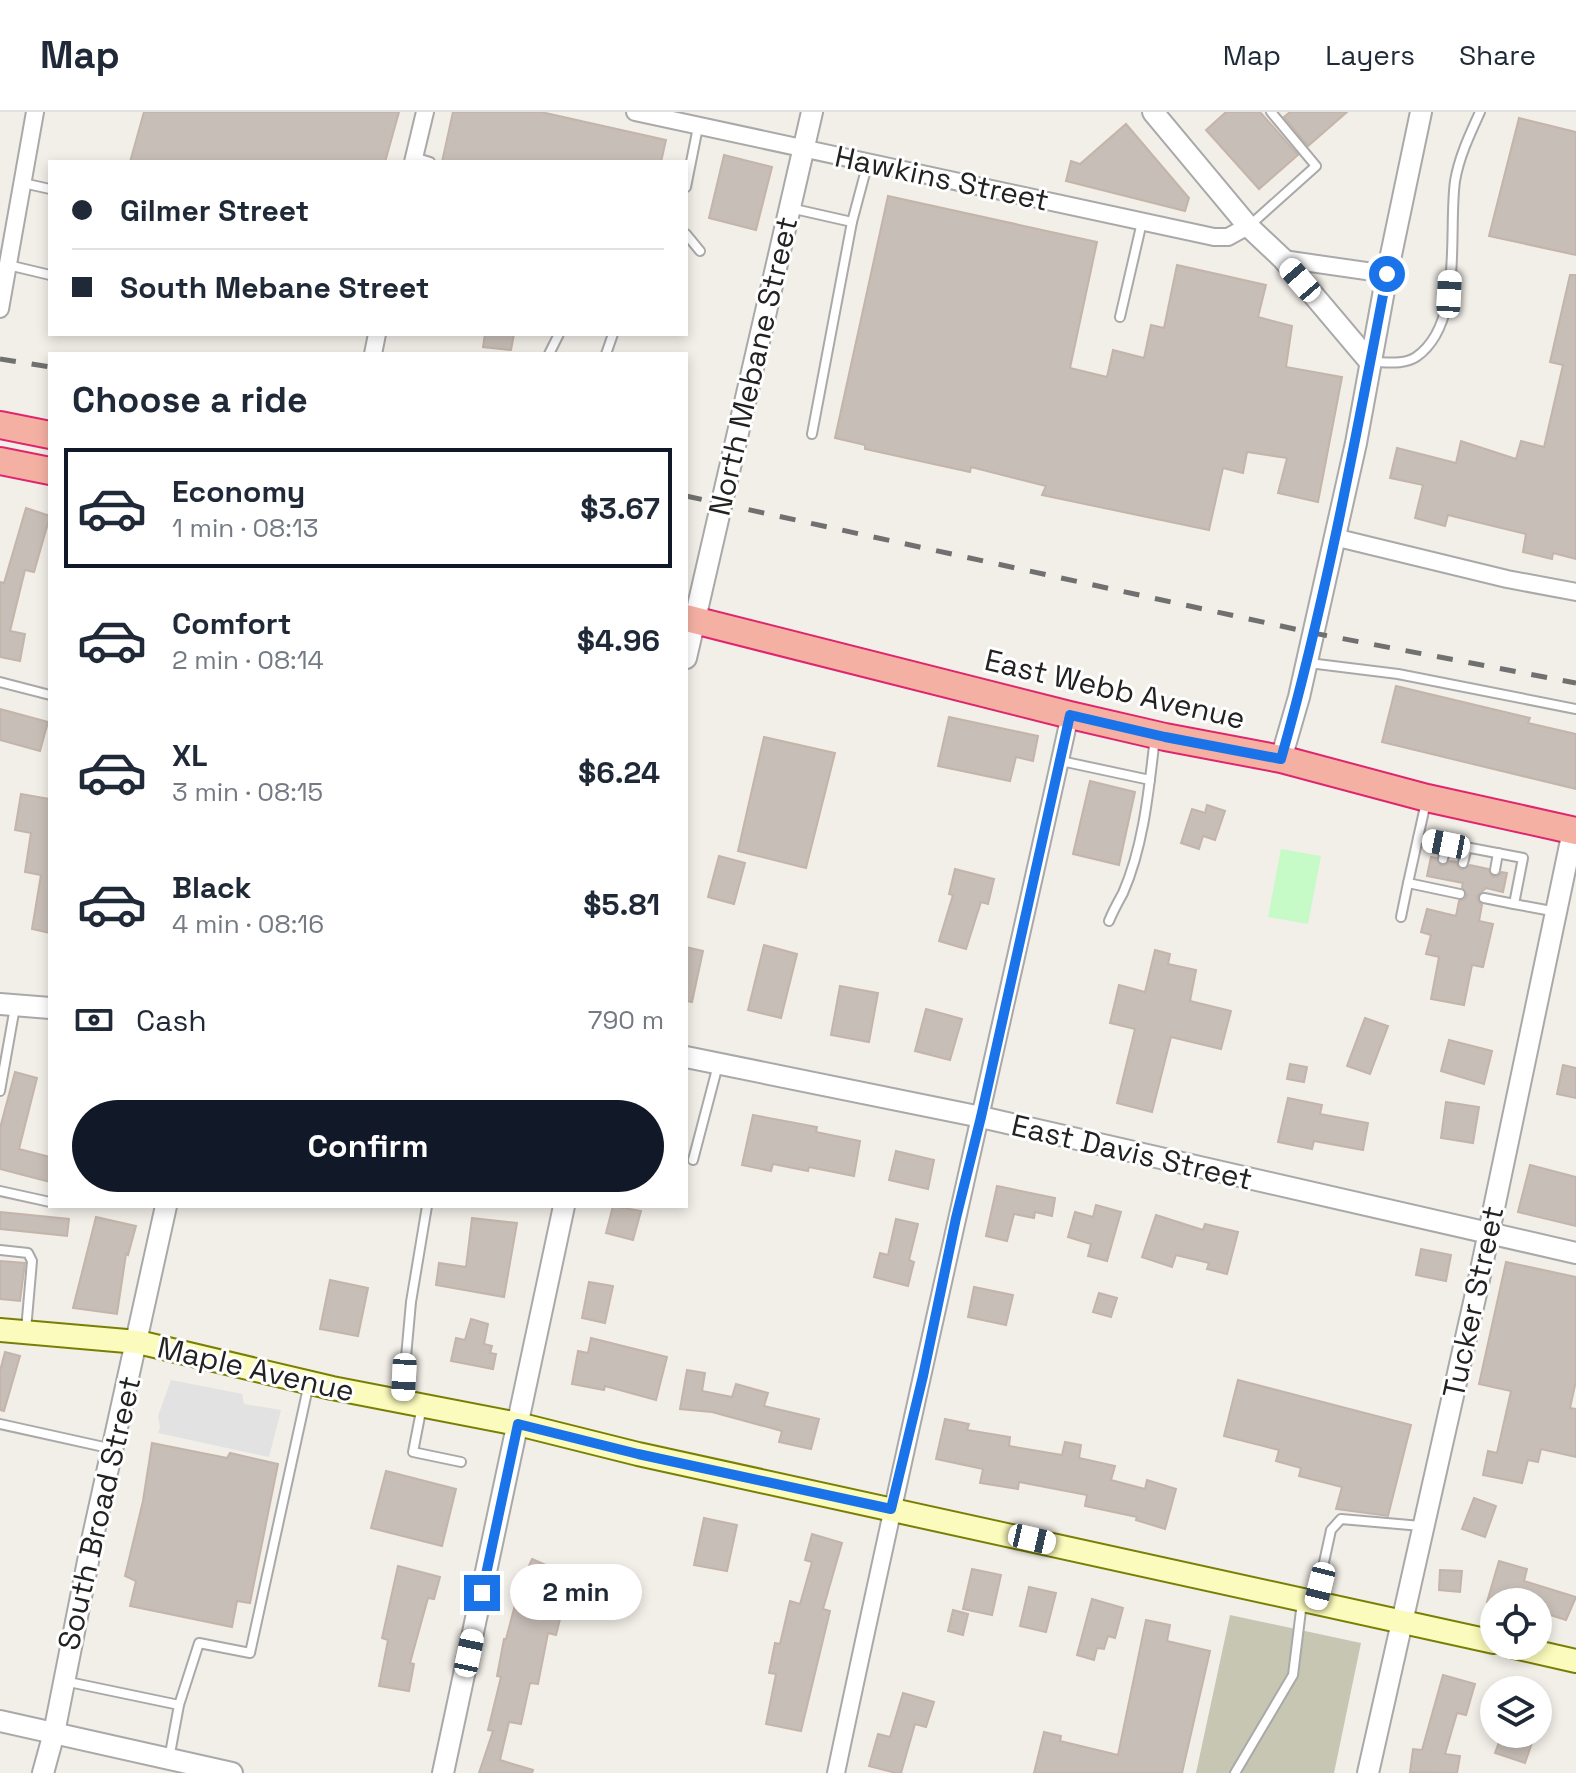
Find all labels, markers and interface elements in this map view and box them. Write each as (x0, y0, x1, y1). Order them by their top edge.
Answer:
text: Map (40, 31, 120, 79)
text: Map (1223, 37, 1281, 73)
text: Layers (1325, 37, 1415, 73)
text: Share (1459, 37, 1536, 73)
street label: Hawkins Street (831, 136, 1053, 220)
text: Gilmer Street (120, 191, 309, 230)
street label: North Mebane Street (700, 213, 806, 519)
car (1275, 254, 1325, 306)
route start (1369, 256, 1405, 292)
text: South Mebane Street (120, 268, 429, 307)
car (1436, 269, 1462, 319)
text: Choose a ride (72, 377, 308, 423)
icon: car (76, 472, 148, 544)
text: Economy (172, 472, 305, 511)
text: $3.67 (580, 489, 660, 528)
text: 1 min · 08:13 (172, 511, 318, 545)
icon: car (76, 604, 148, 676)
text: Comfort (172, 604, 291, 643)
text: $4.96 (577, 621, 660, 660)
street label: East Webb Avenue (981, 640, 1249, 738)
text: 2 min · 08:14 (172, 643, 324, 677)
icon: car (76, 736, 148, 808)
text: XL (172, 736, 208, 775)
text: $6.24 (578, 753, 660, 792)
text: 3 min · 08:15 (172, 775, 323, 809)
car (1420, 828, 1472, 860)
icon: car (76, 868, 148, 940)
text: Black (172, 868, 251, 907)
text: $5.81 (583, 885, 660, 924)
text: 4 min · 08:16 (172, 907, 324, 941)
icon: cash (72, 998, 116, 1042)
text: Cash (136, 1001, 207, 1040)
text: 790 m (588, 1003, 664, 1037)
button: Confirm (72, 1100, 664, 1192)
street label: East Davis Street (1008, 1105, 1256, 1199)
street label: Tucker Street (1434, 1202, 1512, 1402)
street label: Maple Avenue (154, 1327, 358, 1411)
car (391, 1352, 417, 1402)
street label: South Broad Street (49, 1372, 149, 1654)
car (1006, 1522, 1058, 1556)
car (1303, 1560, 1337, 1612)
callout: 2 min (510, 1565, 642, 1621)
route end (464, 1575, 500, 1611)
text: 2 min (542, 1575, 610, 1609)
map controls (1480, 1588, 1552, 1748)
button: locate (1480, 1588, 1552, 1660)
car (452, 1627, 486, 1679)
button: layers (1480, 1676, 1552, 1748)

